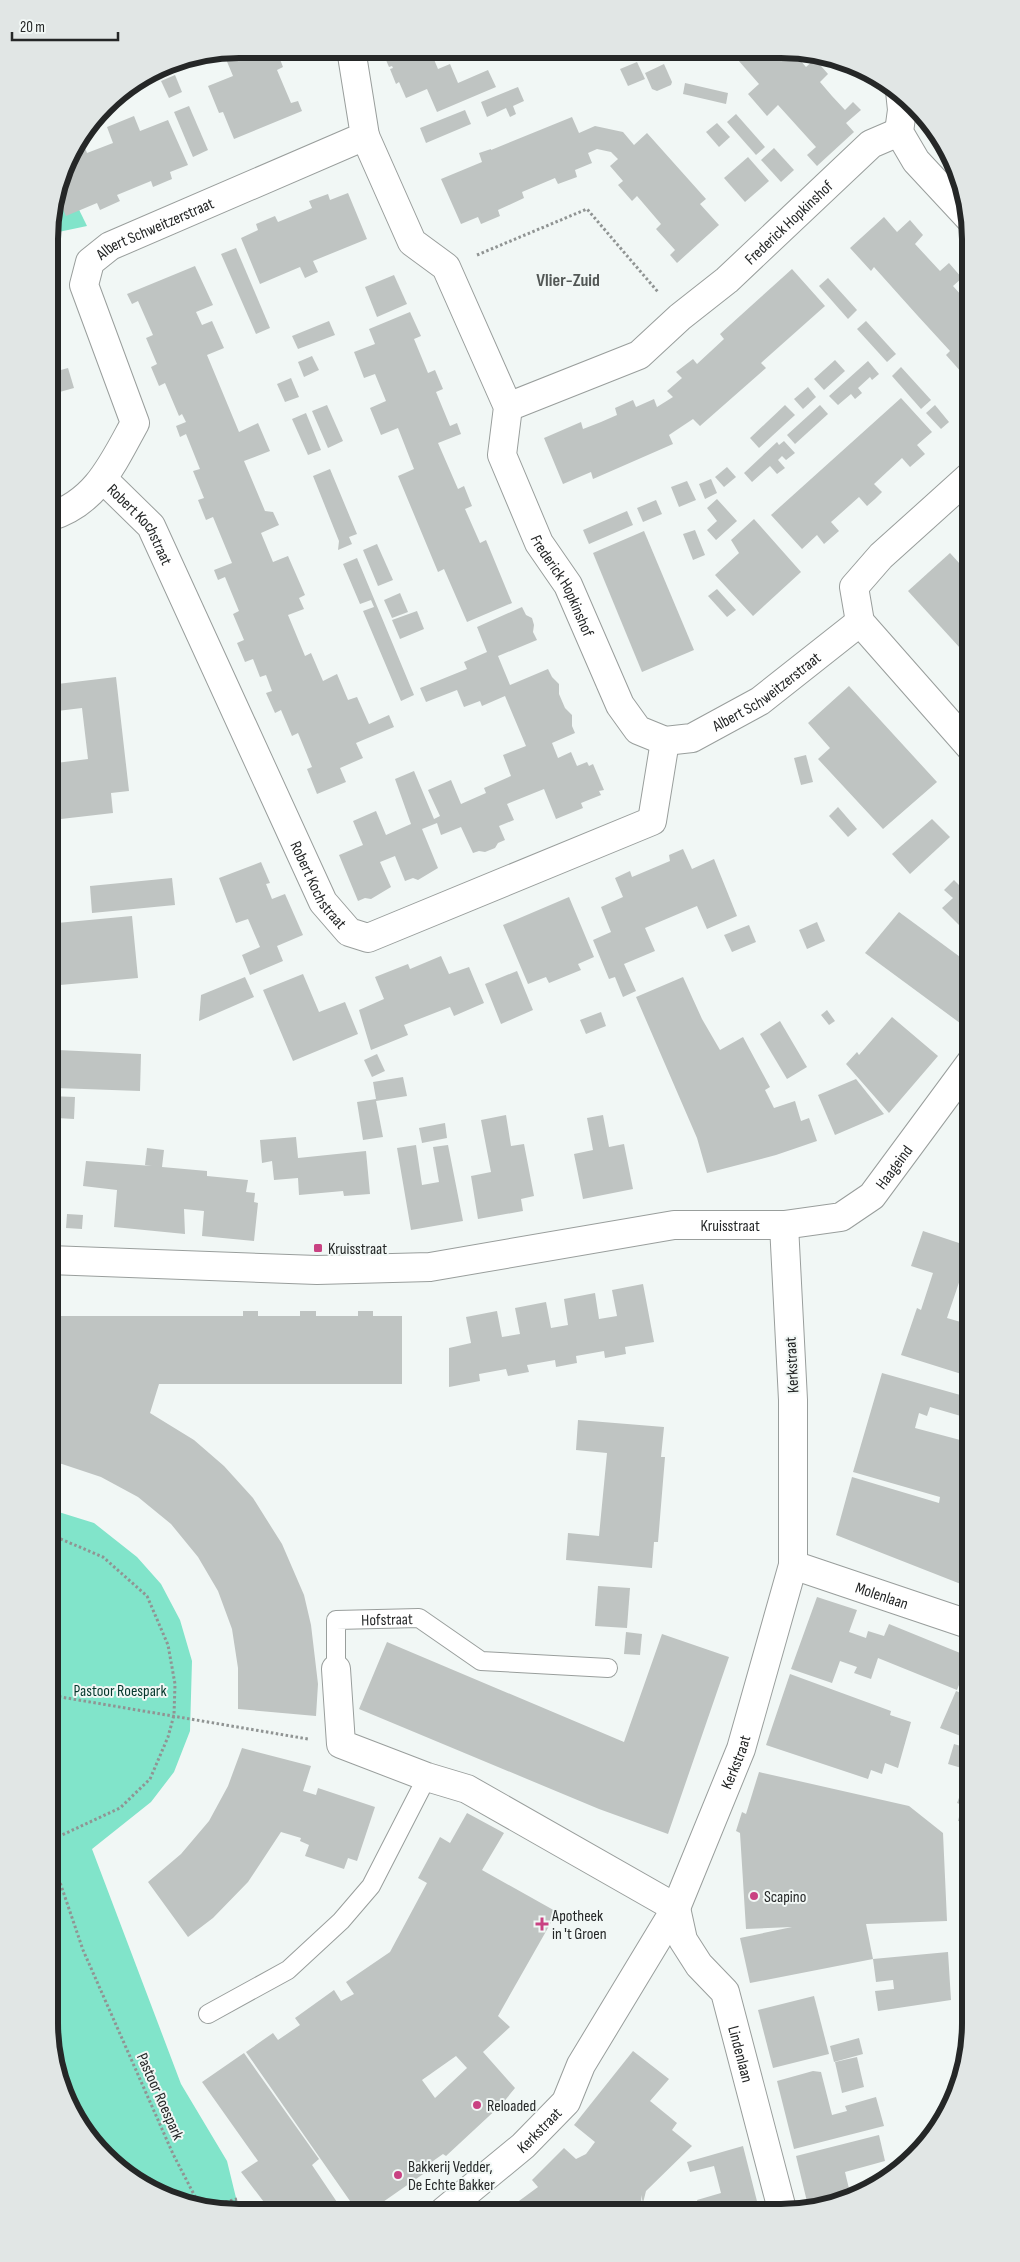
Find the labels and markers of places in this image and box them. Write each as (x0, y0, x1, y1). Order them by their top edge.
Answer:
place label: Kruisstraat (328, 1240, 387, 1259)
marker: Kruisstraat (312, 1242, 324, 1254)
place label: Scapino (764, 1888, 806, 1907)
marker: Scapino (748, 1890, 760, 1902)
place label: Apotheek in 't Groen (551, 1907, 607, 1944)
marker: Apotheek in 't Groen (536, 1918, 548, 1930)
place label: Reloaded (487, 2097, 536, 2116)
marker: Reloaded (471, 2099, 483, 2111)
place label: Bakkerij Vedder, De Echte Bakker (408, 2158, 495, 2195)
marker: Bakkerij Vedder, De Echte Bakker (392, 2169, 404, 2181)

